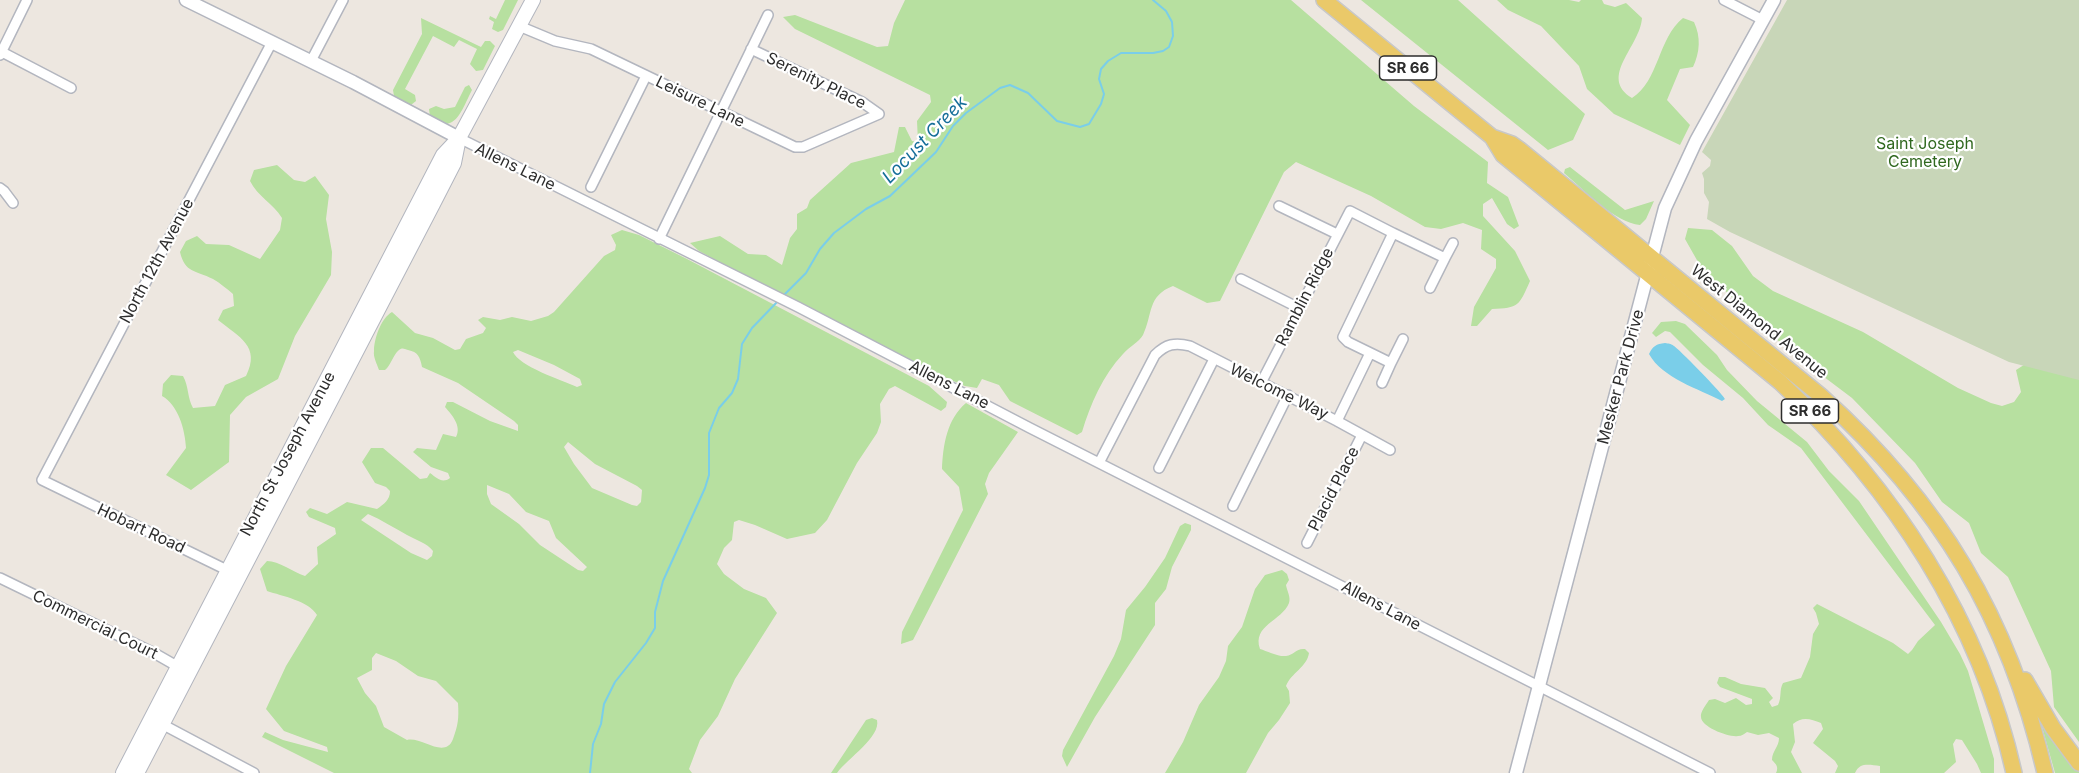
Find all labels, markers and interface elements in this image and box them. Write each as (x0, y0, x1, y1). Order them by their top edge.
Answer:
street label: Serenity Place (763, 49, 869, 113)
road number: SR 66 (1380, 56, 1436, 80)
street label: Leisure Lane (652, 72, 748, 132)
water label: Locust Creek (878, 92, 972, 188)
park label: Saint Joseph Cemetery (1876, 134, 1974, 172)
street label: Allens Lane (472, 139, 558, 195)
street label: North 12th Avenue (116, 195, 198, 327)
street label: Ramblin Ridge (1272, 245, 1338, 349)
street label: West Diamond Avenue (1687, 261, 1831, 383)
street label: Mesker Park Drive (1594, 307, 1648, 447)
street label: Allens Lane (906, 357, 992, 413)
street label: Welcome Way (1227, 360, 1331, 424)
street label: North St Joseph Avenue (236, 368, 340, 540)
road number: SR 66 (1782, 399, 1838, 423)
street label: Placid Place (1305, 444, 1363, 534)
street label: Hobart Road (94, 500, 188, 558)
street label: Allens Lane (1338, 577, 1424, 635)
street label: Commercial Court (29, 586, 161, 664)

